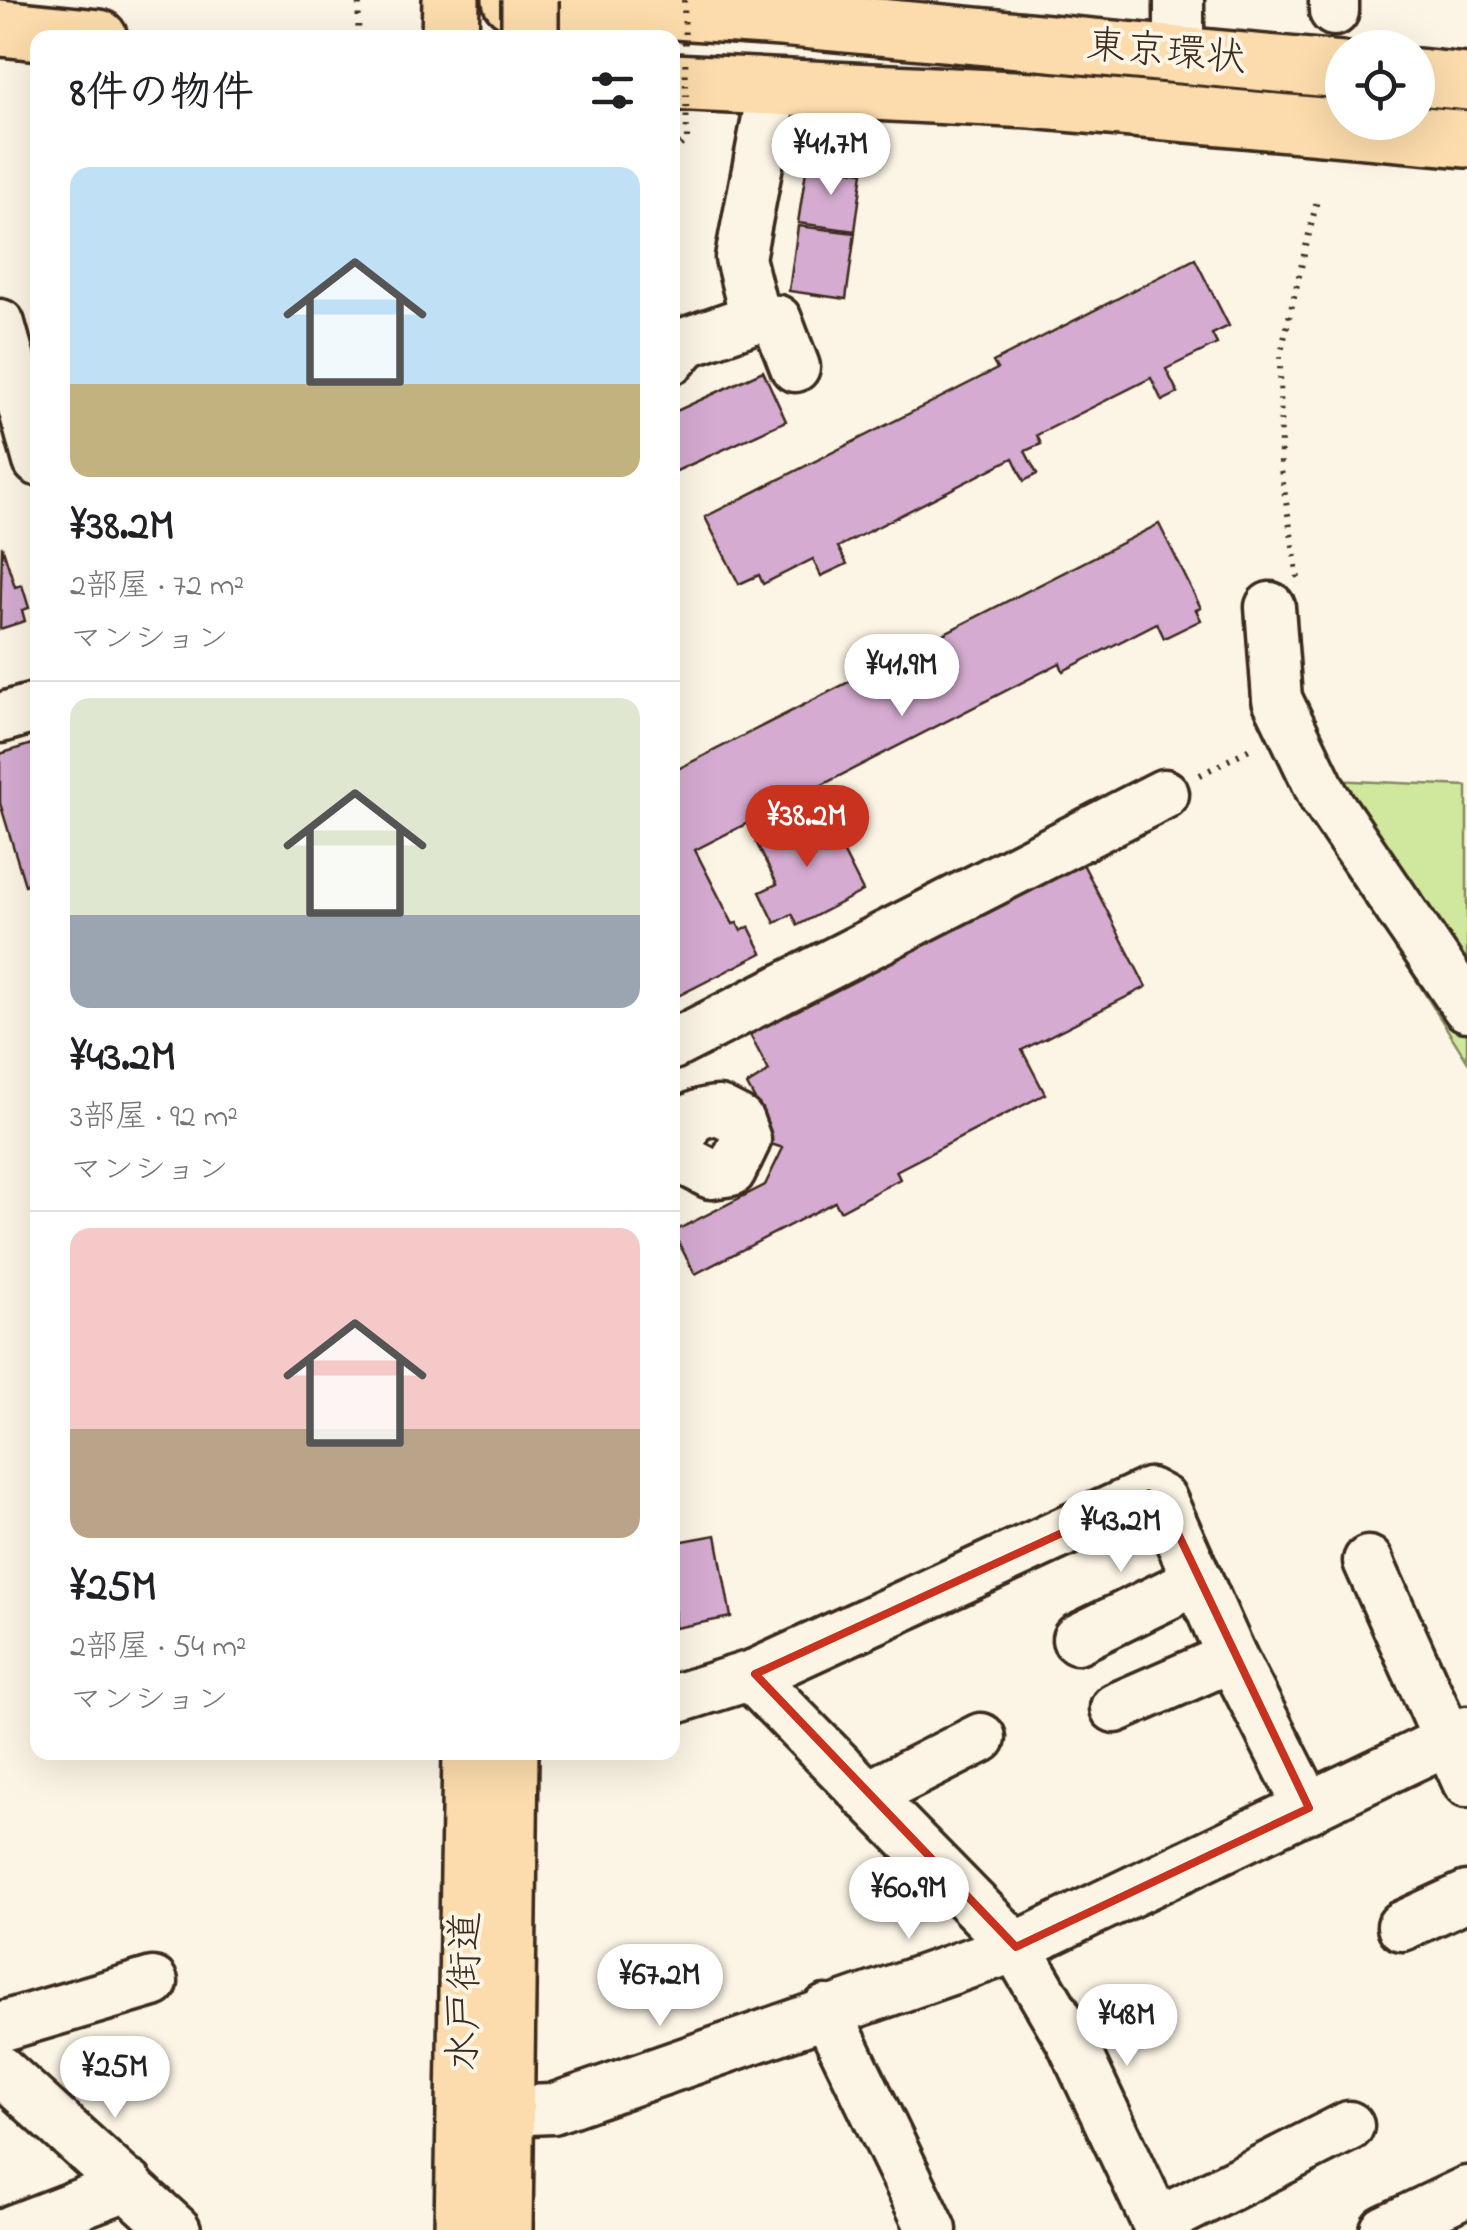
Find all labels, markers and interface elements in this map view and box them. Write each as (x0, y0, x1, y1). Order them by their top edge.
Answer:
street label: 東京環状 (1084, 18, 1248, 90)
map controls (1325, 30, 1435, 140)
button: locate (1325, 30, 1435, 140)
icon: filters (585, 63, 640, 118)
text: 8件の物件 (70, 64, 254, 125)
pin: ¥41.7M (750, 113, 912, 198)
text: ¥41.7M (794, 122, 868, 169)
icon: home (265, 232, 445, 412)
text: ¥38.2M (70, 497, 174, 558)
text: 2部屋 · 72 m² (70, 564, 244, 611)
text: マンション (70, 617, 229, 664)
pin: ¥41.9M (821, 634, 983, 719)
text: ¥41.9M (866, 643, 938, 690)
icon: home (265, 763, 445, 943)
pin: ¥38.2M (726, 785, 888, 870)
text: ¥38.2M (767, 794, 847, 841)
text: ¥43.2M (70, 1028, 176, 1089)
text: 3部屋 · 92 m² (70, 1095, 238, 1142)
text: マンション (70, 1148, 229, 1195)
icon: home (265, 1293, 445, 1473)
pin: ¥43.2M (1040, 1490, 1202, 1575)
text: ¥43.2M (1081, 1499, 1161, 1546)
text: ¥25M (70, 1558, 157, 1619)
text: 2部屋 · 54 m² (70, 1625, 247, 1672)
text: マンション (70, 1678, 229, 1725)
pin: ¥60.9M (828, 1857, 990, 1942)
text: ¥60.9M (871, 1866, 947, 1913)
street label: 水戸街道 (436, 1910, 498, 2072)
pin: ¥67.2M (579, 1944, 741, 2029)
text: ¥67.2M (619, 1953, 701, 2000)
pin: ¥48M (1068, 1984, 1186, 2069)
text: ¥48M (1098, 1993, 1156, 2040)
pin: ¥25M (56, 2036, 174, 2121)
text: ¥25M (82, 2045, 148, 2092)

